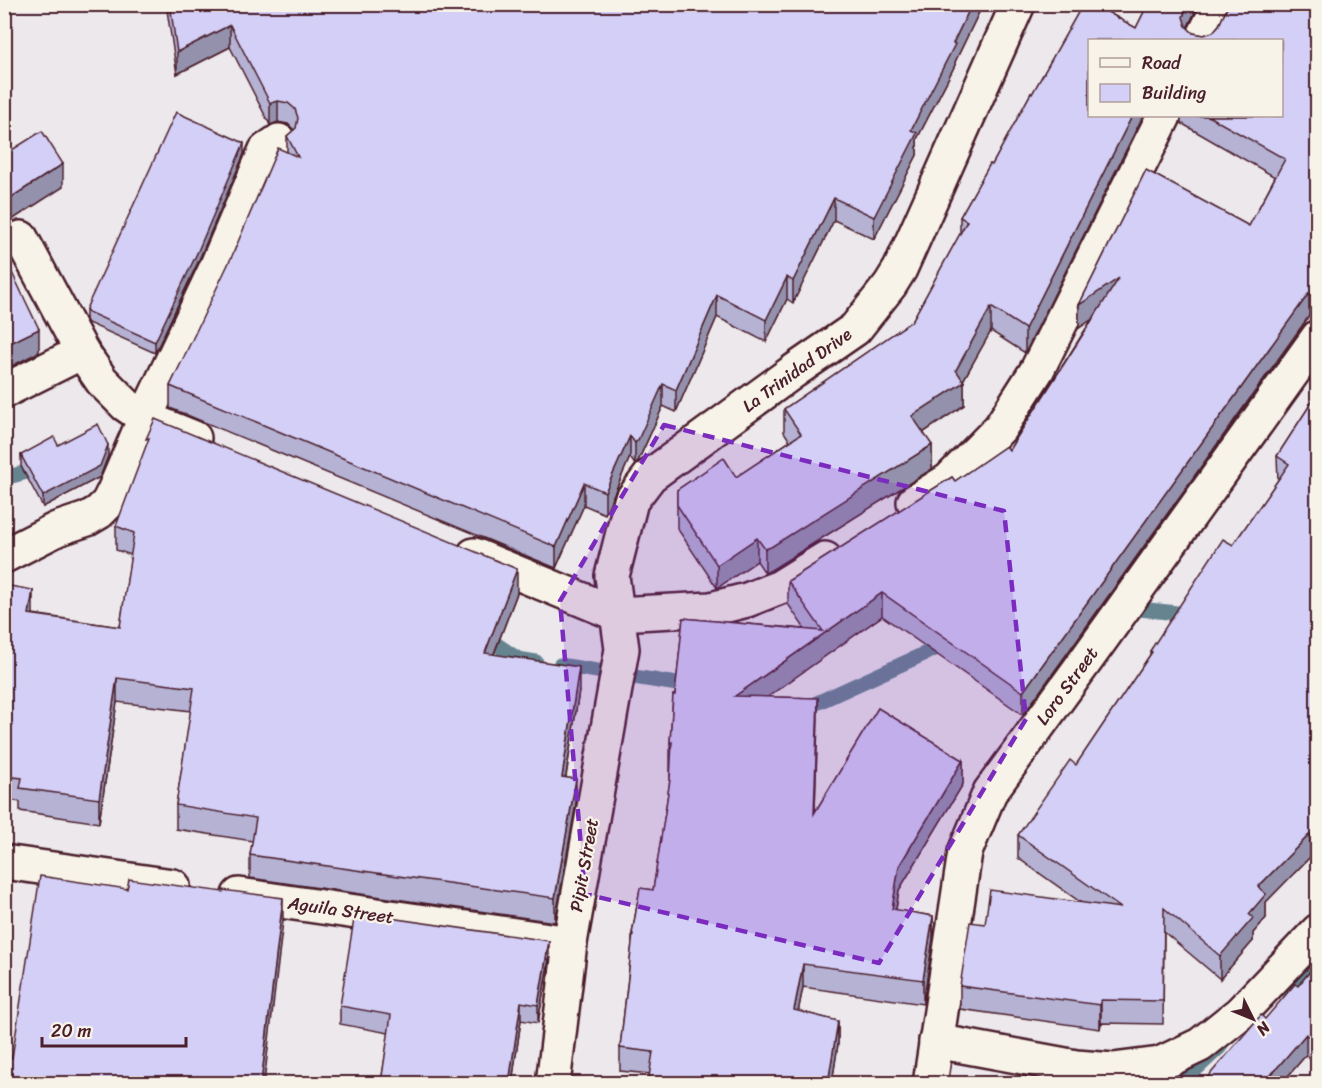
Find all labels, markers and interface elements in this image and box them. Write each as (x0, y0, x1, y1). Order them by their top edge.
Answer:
legend (1088, 39, 1283, 117)
text: Road (1142, 47, 1182, 79)
text: Building (1142, 77, 1206, 109)
street label: La Trinidad Drive (735, 319, 859, 421)
street label: Loro Street (1027, 640, 1107, 732)
street label: Pipit Street (560, 815, 608, 914)
street label: Aguila Street (285, 887, 396, 933)
north arrow (1223, 989, 1283, 1049)
scale bar (42, 1010, 186, 1048)
text: N (1249, 1014, 1279, 1043)
text: 20 m (51, 1015, 91, 1047)

